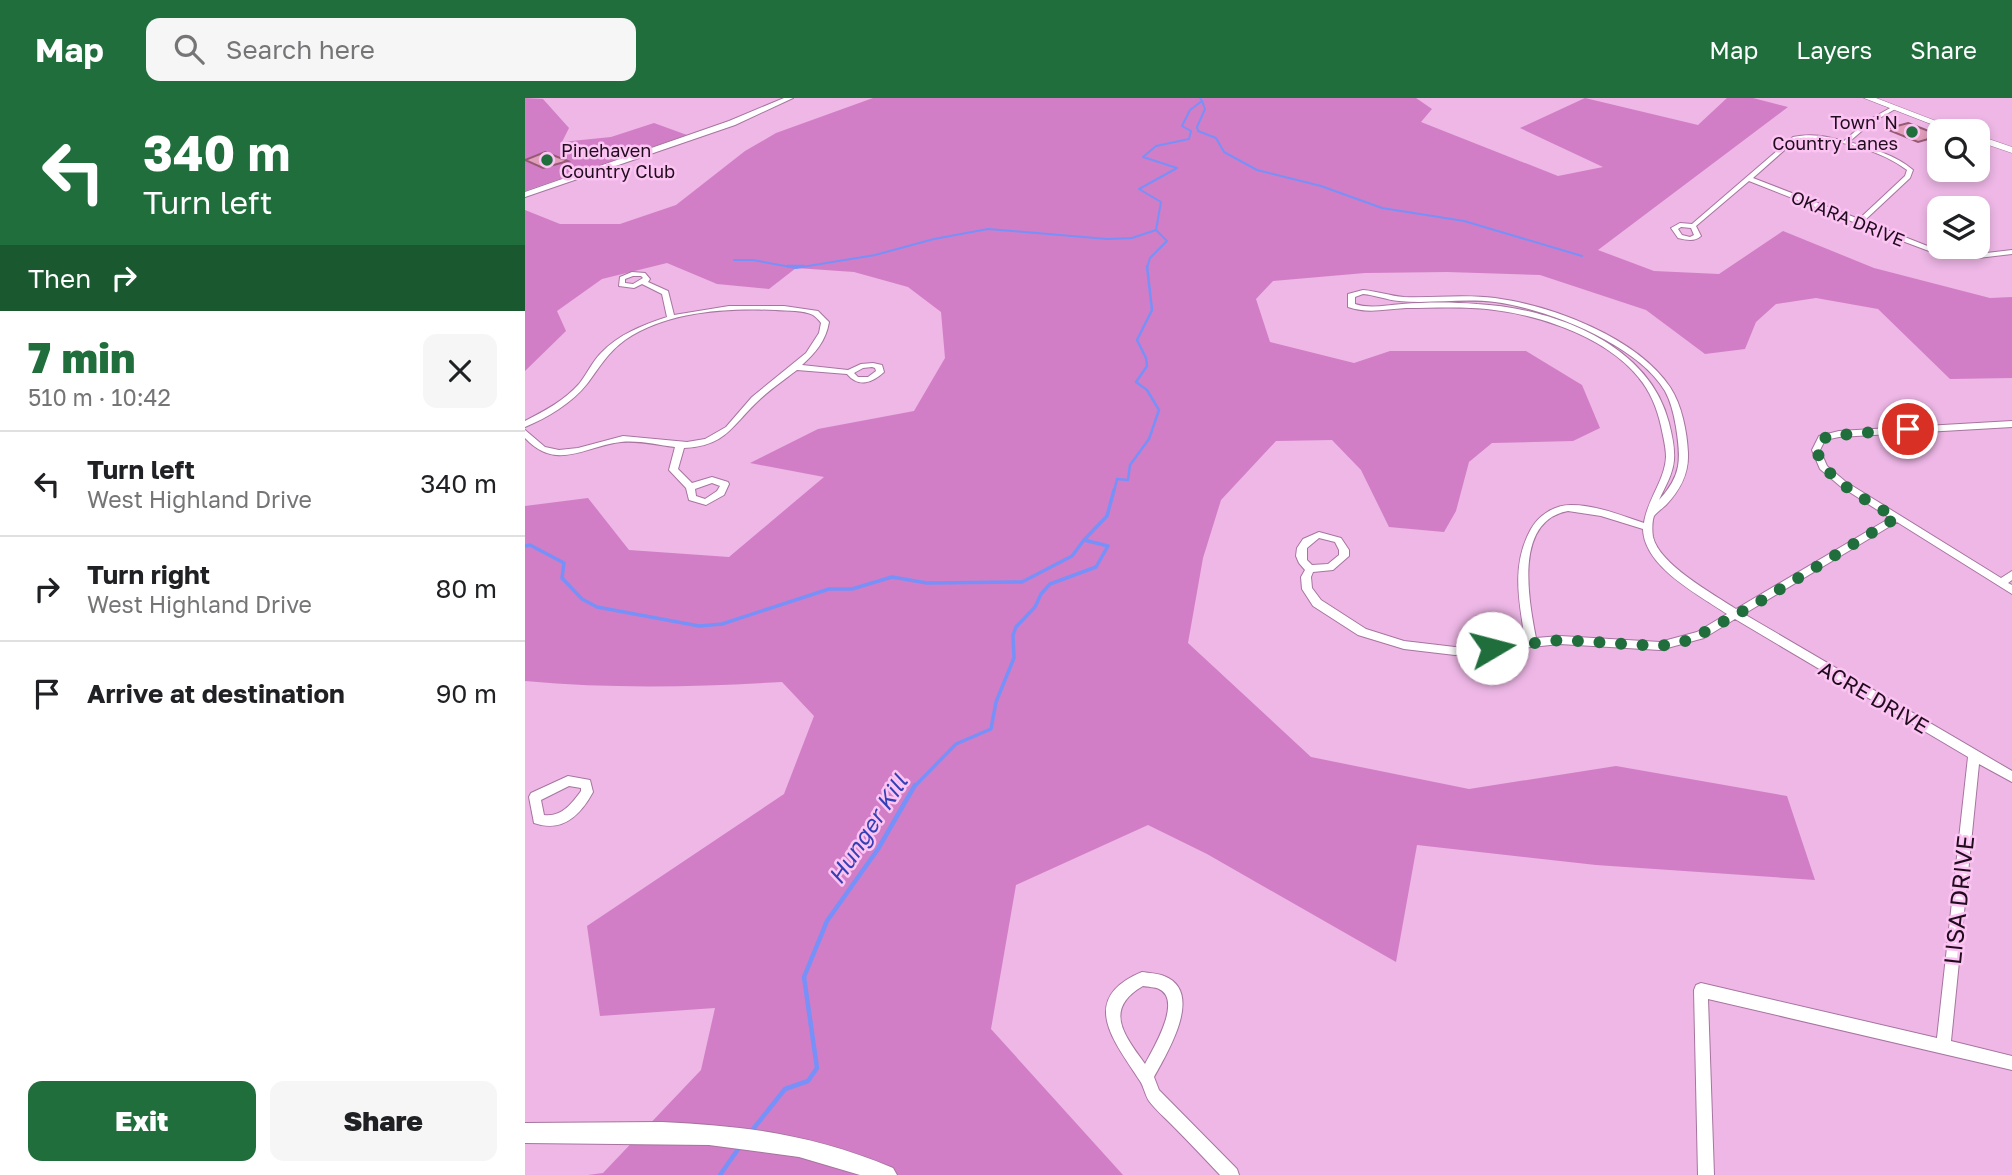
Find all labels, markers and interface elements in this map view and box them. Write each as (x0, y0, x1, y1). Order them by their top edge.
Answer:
search box (146, 18, 636, 81)
text: Map (35, 30, 104, 69)
icon: search (170, 30, 208, 68)
text: Search here (226, 34, 375, 65)
text: Map (1709, 35, 1758, 64)
text: Layers (1796, 35, 1872, 64)
text: Share (1910, 35, 1977, 64)
place label: Town' N Country Lanes (1772, 111, 1898, 154)
map controls (1927, 119, 1990, 259)
button: search (1927, 119, 1990, 182)
text: 340 m (143, 123, 291, 182)
marker: Town' N Country Lanes (1904, 124, 1920, 140)
icon: left (28, 126, 119, 217)
place label: Pinehaven Country Club (561, 139, 675, 182)
marker: Pinehaven Country Club (539, 152, 555, 168)
text: Turn left (143, 183, 272, 221)
street label: OKARA DRIVE (1788, 185, 1908, 251)
button: layers (1927, 196, 1990, 259)
icon: right (105, 259, 143, 297)
text: Then (28, 263, 91, 294)
text: 7 min (28, 332, 135, 382)
button: close (423, 334, 497, 408)
text: 510 m · 10:42 (28, 383, 171, 411)
pin (1878, 399, 1938, 459)
icon: arrive (1889, 410, 1927, 448)
text: Turn left (87, 454, 195, 485)
icon: left (28, 465, 66, 503)
text: 340 m (420, 468, 497, 499)
text: West Highland Drive (87, 485, 312, 513)
text: Turn right (87, 559, 210, 590)
icon: right (28, 570, 66, 608)
text: 80 m (436, 573, 497, 604)
text: West Highland Drive (87, 590, 312, 618)
position arrow (1455, 611, 1529, 685)
street label: ACRE DRIVE (1814, 655, 1934, 739)
icon: arrive (28, 675, 66, 713)
text: Arrive at destination (87, 678, 345, 709)
text: 90 m (436, 678, 497, 709)
water label: Hunger Kill (821, 768, 914, 889)
street label: LISA DRIVE (1937, 834, 1979, 966)
button: Exit (28, 1081, 256, 1161)
button: Share (270, 1081, 497, 1161)

